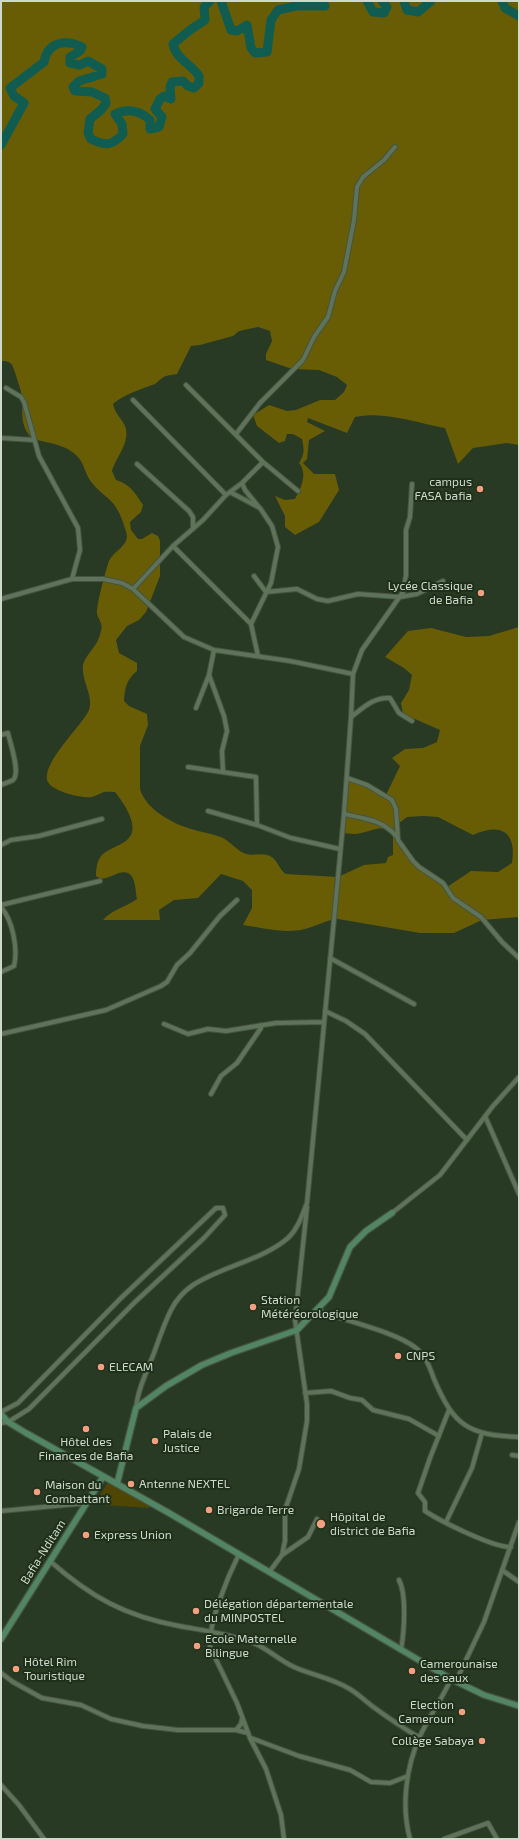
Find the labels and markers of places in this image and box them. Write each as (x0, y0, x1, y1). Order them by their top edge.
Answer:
place label: campus FASA bafia (415, 475, 472, 503)
marker: campus FASA bafia (475, 484, 485, 494)
place label: Lycée Classique de Bafia (388, 579, 473, 607)
marker: Lycée Classique de Bafia (476, 588, 486, 598)
place label: Station Météréorologique (261, 1293, 359, 1321)
marker: Station Météréorologique (248, 1302, 258, 1312)
place label: CNPS (406, 1349, 435, 1363)
marker: CNPS (393, 1351, 403, 1361)
place label: ELECAM (109, 1360, 153, 1374)
marker: ELECAM (96, 1362, 106, 1372)
marker: Hôtel des Finances de Bafia (81, 1424, 91, 1434)
place label: Palais de Justice (163, 1427, 212, 1455)
place label: Hôtel des Finances de Bafia (39, 1435, 133, 1463)
marker: Palais de Justice (150, 1436, 160, 1446)
place label: Antenne NEXTEL (139, 1477, 230, 1491)
place label: Maison du Combattant (45, 1478, 110, 1506)
marker: Antenne NEXTEL (126, 1479, 136, 1489)
marker: Maison du Combattant (32, 1487, 42, 1497)
place label: Brigarde Terre (217, 1503, 294, 1517)
marker: Brigarde Terre (204, 1505, 214, 1515)
place label: Hôpital de district de Bafia (330, 1510, 415, 1538)
marker: Hôpital de district de Bafia (315, 1518, 327, 1530)
place label: Express Union (94, 1528, 172, 1542)
marker: Express Union (81, 1530, 91, 1540)
place label: Délégation départementale du MINPOSTEL (204, 1597, 353, 1625)
marker: Délégation départementale du MINPOSTEL (191, 1606, 201, 1616)
place label: Ecole Maternelle Bilingue (205, 1632, 297, 1660)
marker: Ecole Maternelle Bilingue (192, 1641, 202, 1651)
place label: Hôtel Rim Touristique (24, 1655, 85, 1683)
place label: Camerounaise des eaux (420, 1657, 498, 1685)
marker: Hôtel Rim Touristique (11, 1664, 21, 1674)
marker: Camerounaise des eaux (407, 1666, 417, 1676)
place label: Election Cameroun (398, 1698, 454, 1726)
marker: Election Cameroun (457, 1707, 467, 1717)
place label: Collège Sabaya (391, 1734, 474, 1748)
marker: Collège Sabaya (477, 1736, 487, 1746)

